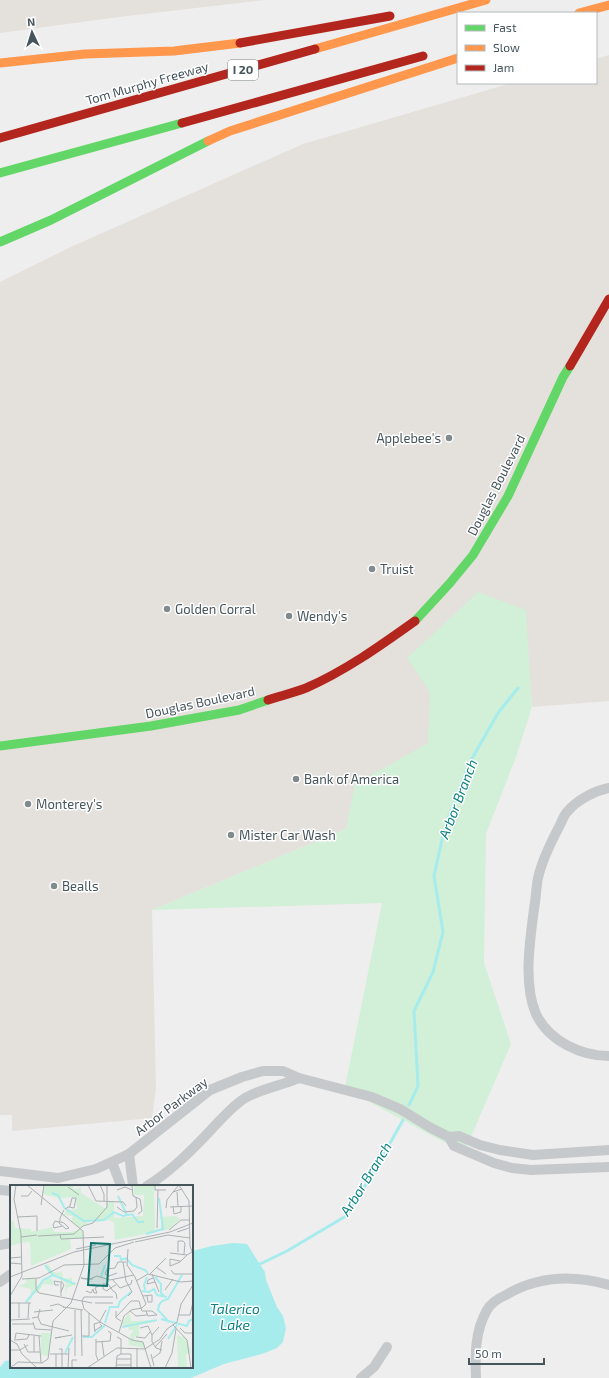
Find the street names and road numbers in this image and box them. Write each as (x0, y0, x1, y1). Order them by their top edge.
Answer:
street label: Tom Murphy Freeway (84, 58, 210, 108)
road number: I 20 (228, 60, 258, 80)
street label: Douglas Boulevard (464, 432, 528, 538)
street label: Douglas Boulevard (144, 683, 256, 721)
street label: Arbor Parkway (131, 1073, 211, 1139)

